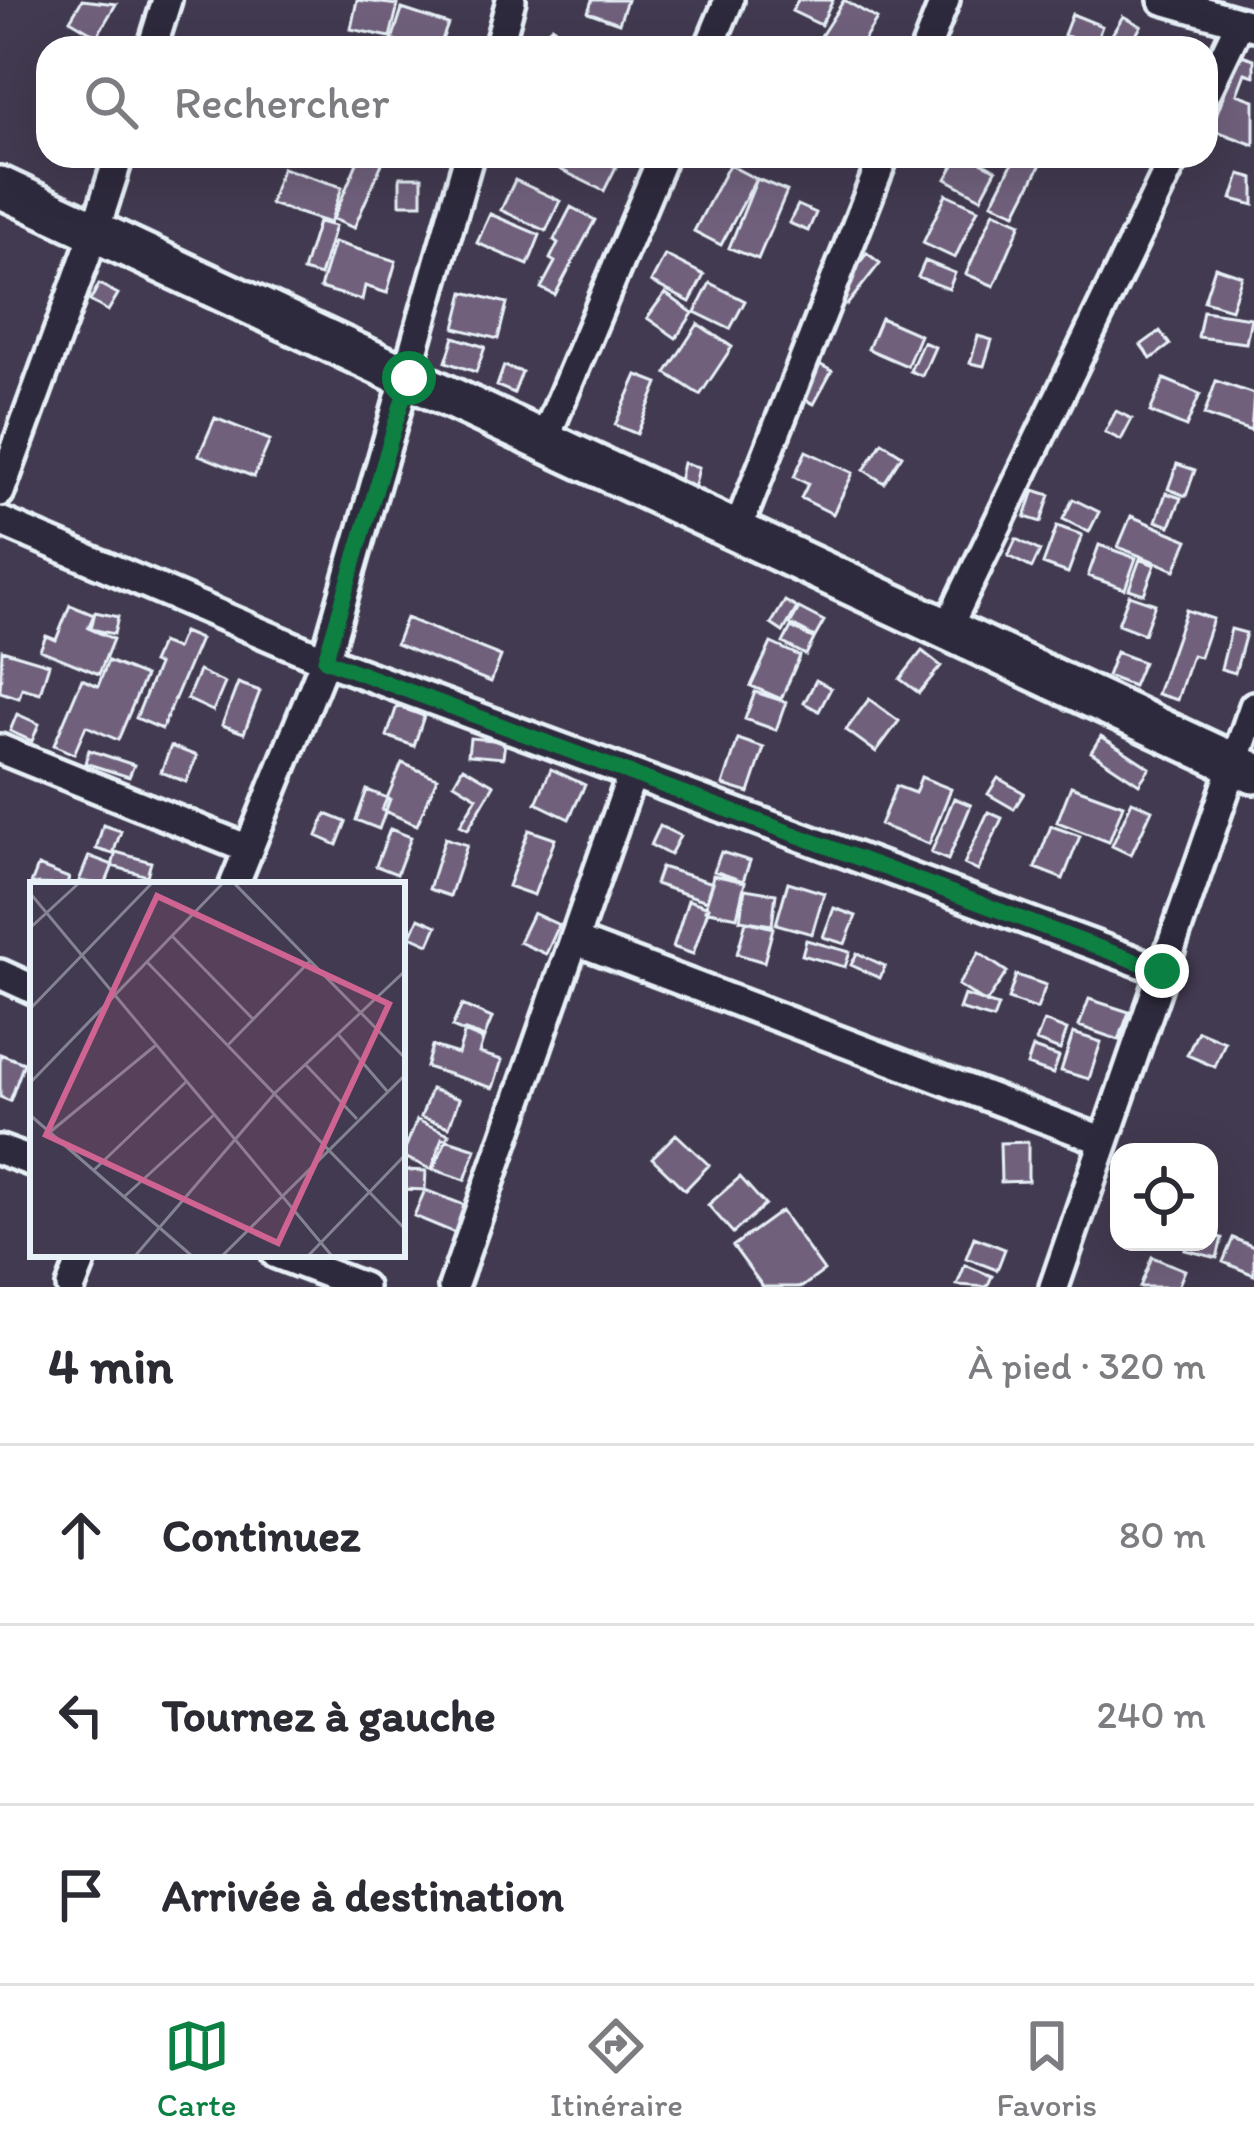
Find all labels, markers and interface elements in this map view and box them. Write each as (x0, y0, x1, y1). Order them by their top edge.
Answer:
search box (36, 36, 1218, 168)
icon: search (78, 69, 144, 135)
text: Rechercher (174, 75, 389, 129)
route start (382, 351, 436, 405)
inset map (30, 882, 405, 1257)
route end (1135, 944, 1189, 998)
map controls (1110, 1143, 1218, 1251)
button: locate (1110, 1143, 1218, 1251)
text: 4 min (48, 1335, 173, 1396)
text: À pied · 320 m (968, 1342, 1206, 1389)
icon: ahead (48, 1502, 114, 1568)
text: Continuez (162, 1508, 360, 1562)
text: 80 m (1119, 1511, 1206, 1558)
icon: left (48, 1682, 114, 1748)
text: Tournez à gauche (162, 1688, 496, 1742)
text: 240 m (1096, 1691, 1206, 1738)
icon: arrive (48, 1862, 114, 1928)
text: Arrivée à destination (162, 1868, 564, 1922)
tab: Carte (157, 2013, 236, 2124)
tab: Itinéraire (550, 2013, 683, 2124)
tab: Favoris (997, 2013, 1097, 2124)

